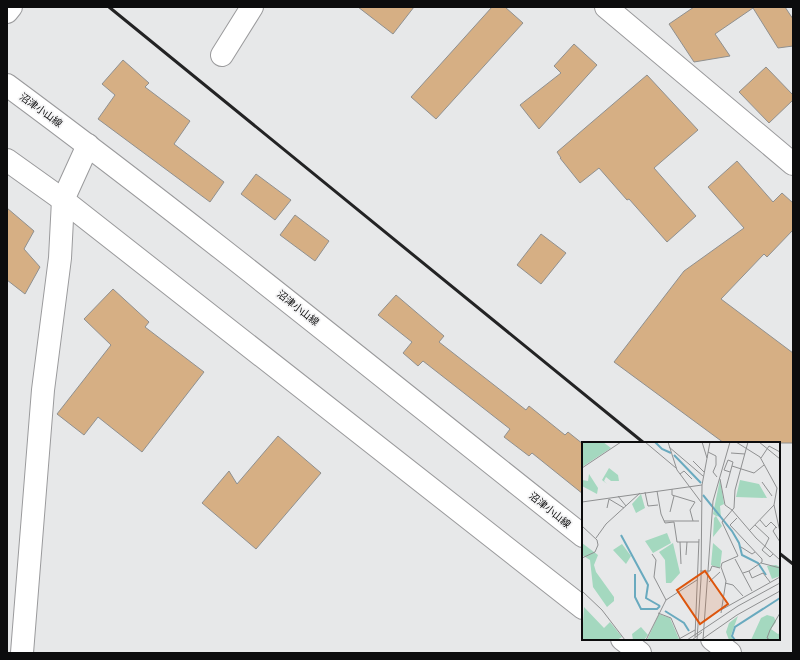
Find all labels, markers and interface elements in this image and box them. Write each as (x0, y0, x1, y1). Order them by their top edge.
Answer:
street label: 沼津小山線 (17, 90, 65, 130)
street label: 沼津小山線 (274, 287, 322, 329)
inset map (582, 442, 780, 640)
street label: 沼津小山線 (526, 489, 574, 531)

